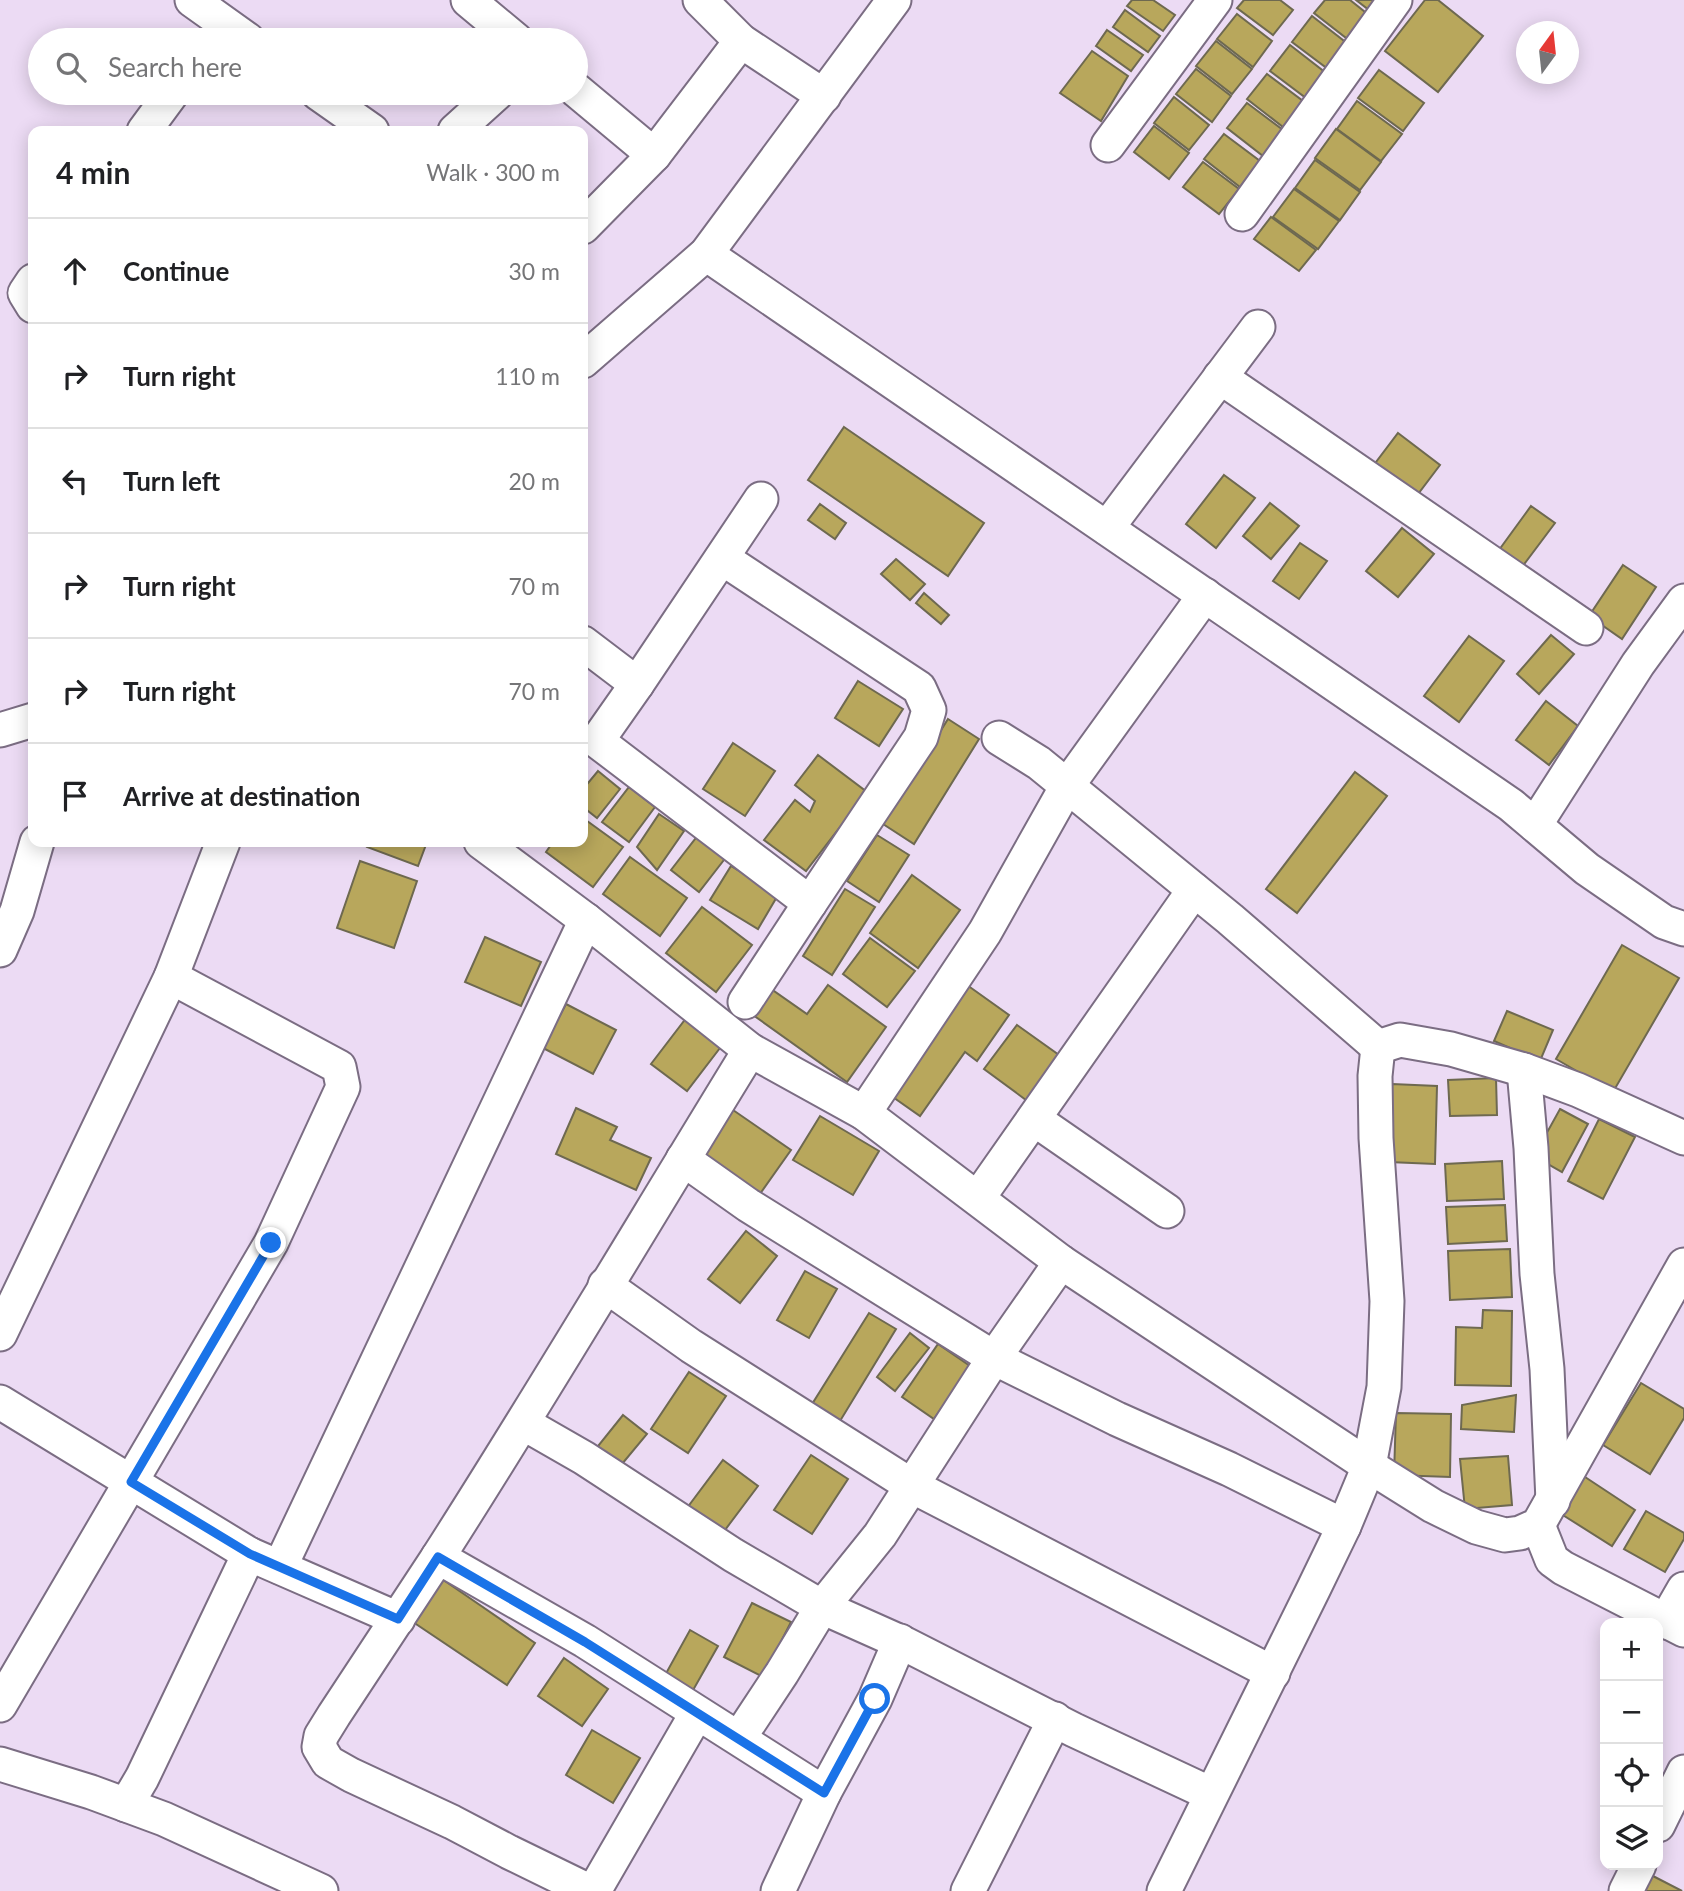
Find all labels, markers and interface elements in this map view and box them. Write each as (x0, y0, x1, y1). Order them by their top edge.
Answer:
north arrow (1516, 21, 1579, 84)
search box (28, 28, 588, 105)
icon: search (52, 48, 90, 86)
text: Search here (108, 51, 242, 83)
text: 4 min (56, 154, 130, 190)
text: Walk · 300 m (426, 158, 560, 186)
icon: ahead (56, 252, 94, 290)
text: Continue (123, 255, 229, 287)
text: 30 m (509, 257, 560, 285)
icon: right (56, 357, 94, 395)
text: Turn right (123, 360, 236, 392)
text: 110 m (495, 362, 560, 390)
icon: left (56, 462, 94, 500)
text: Turn left (123, 465, 220, 497)
text: 20 m (509, 467, 560, 495)
icon: right (56, 567, 94, 605)
text: Turn right (123, 570, 236, 602)
text: 70 m (509, 572, 560, 600)
icon: right (56, 672, 94, 710)
text: Turn right (123, 675, 236, 707)
text: 70 m (509, 677, 560, 705)
icon: arrive (56, 777, 94, 815)
text: Arrive at destination (123, 780, 360, 812)
route end (255, 1227, 286, 1258)
map controls (1600, 1618, 1663, 1870)
button: + (1600, 1618, 1663, 1681)
button: − (1600, 1681, 1663, 1744)
route start (859, 1683, 890, 1714)
button: locate (1600, 1744, 1663, 1807)
button: layers (1600, 1807, 1663, 1870)

